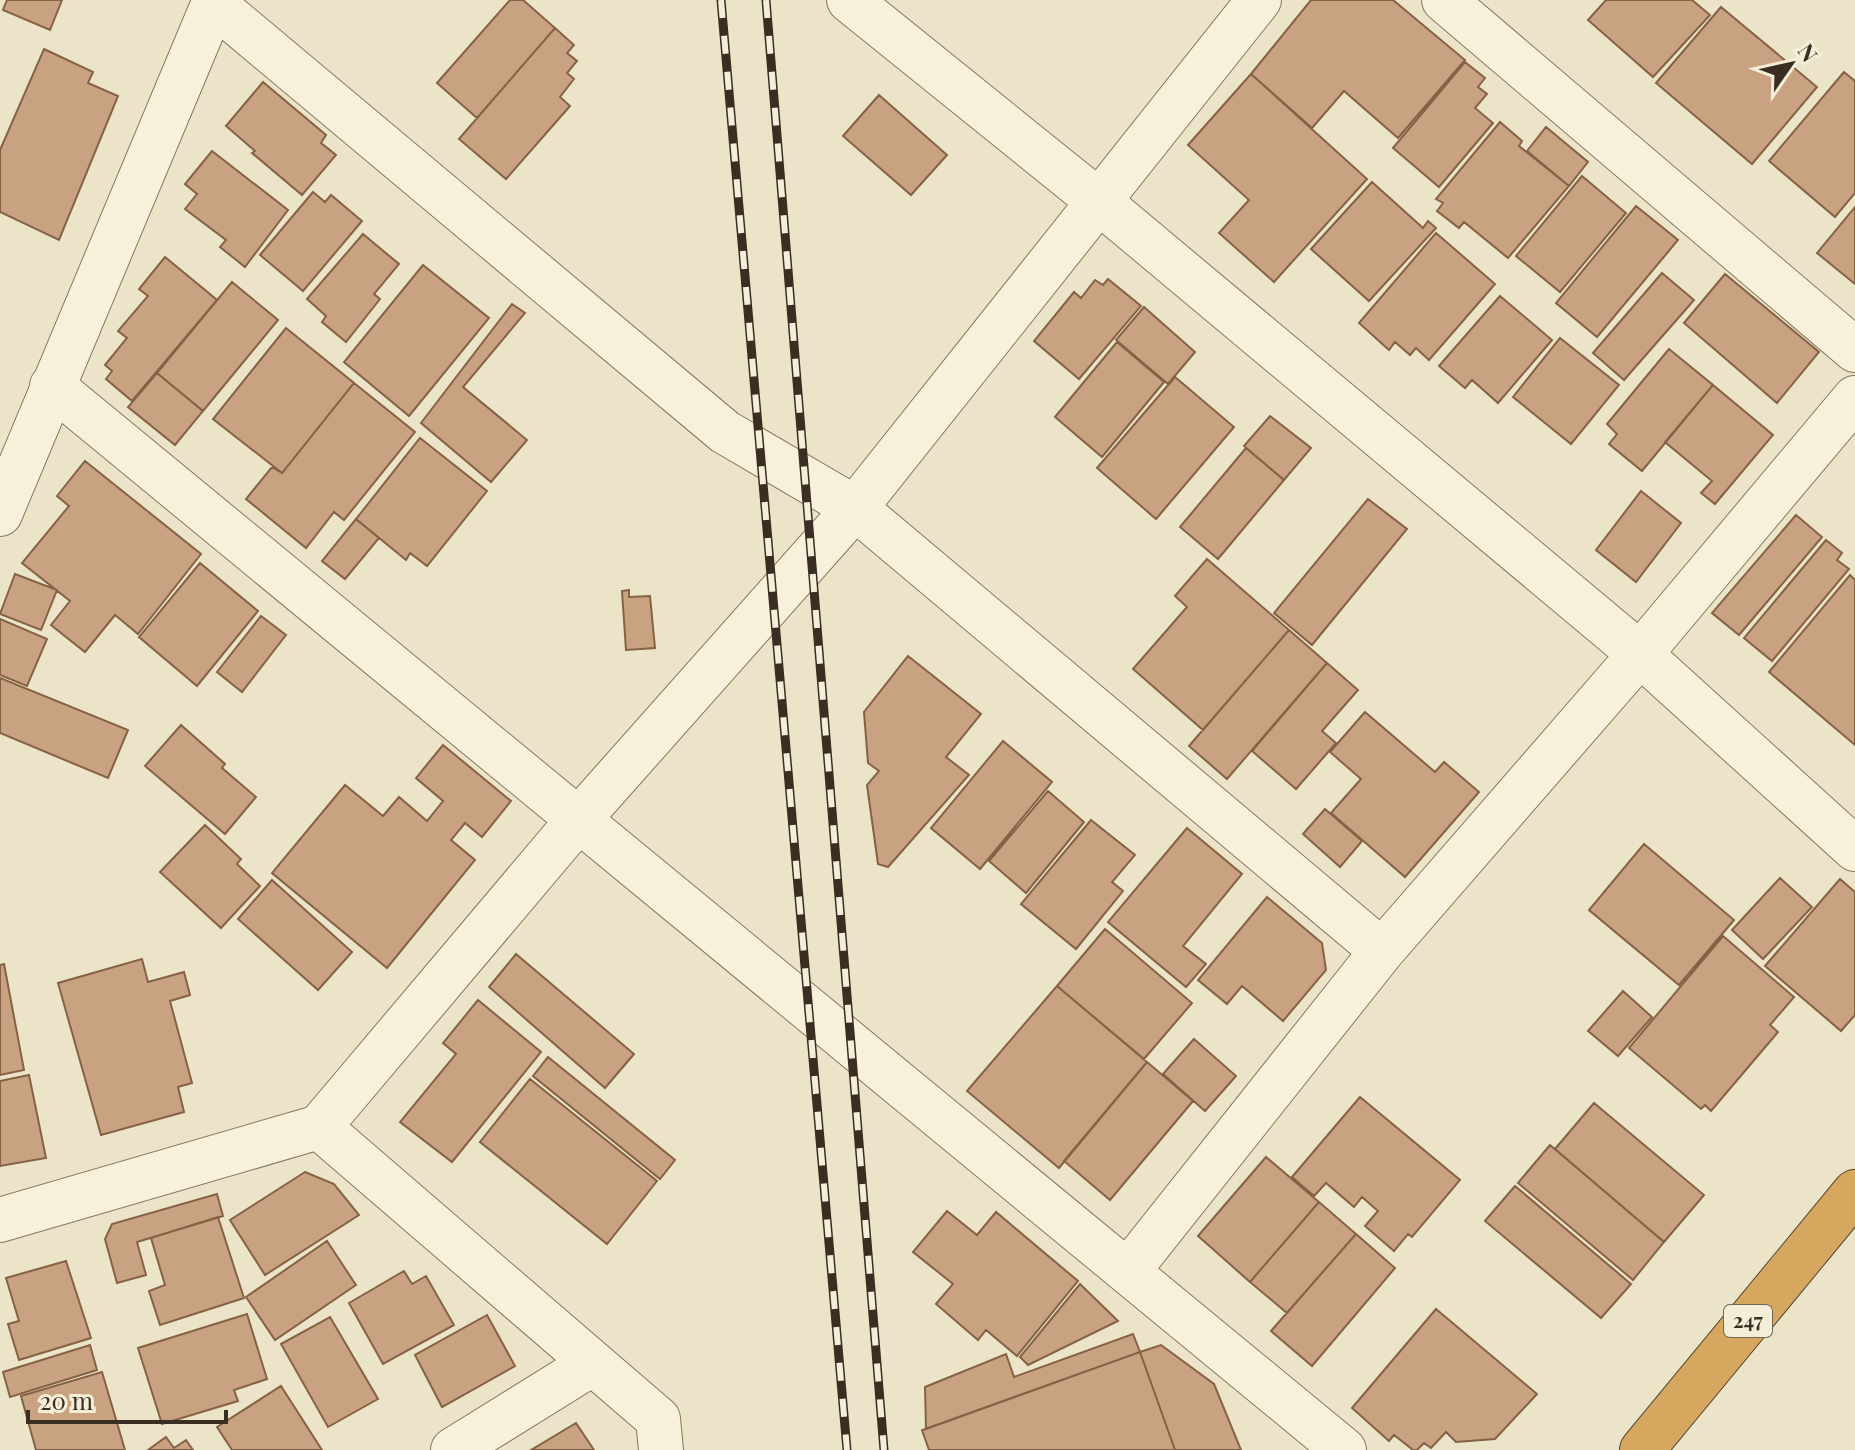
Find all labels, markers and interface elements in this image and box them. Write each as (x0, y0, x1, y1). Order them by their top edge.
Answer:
north arrow (1751, 24, 1831, 104)
text: N (1792, 37, 1825, 67)
road number: 247 (1724, 1305, 1772, 1337)
scale bar (28, 1374, 226, 1424)
text: 20 m (40, 1384, 93, 1416)

